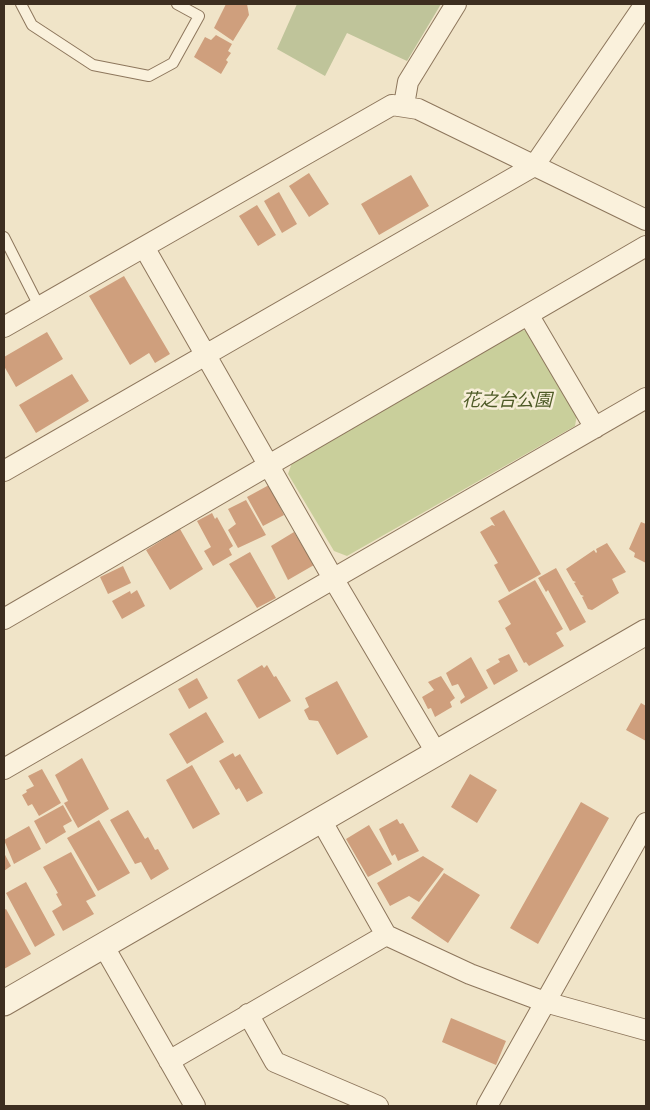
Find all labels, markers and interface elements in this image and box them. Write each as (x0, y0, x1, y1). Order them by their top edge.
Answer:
park label: 花之台公園 (462, 390, 552, 412)

